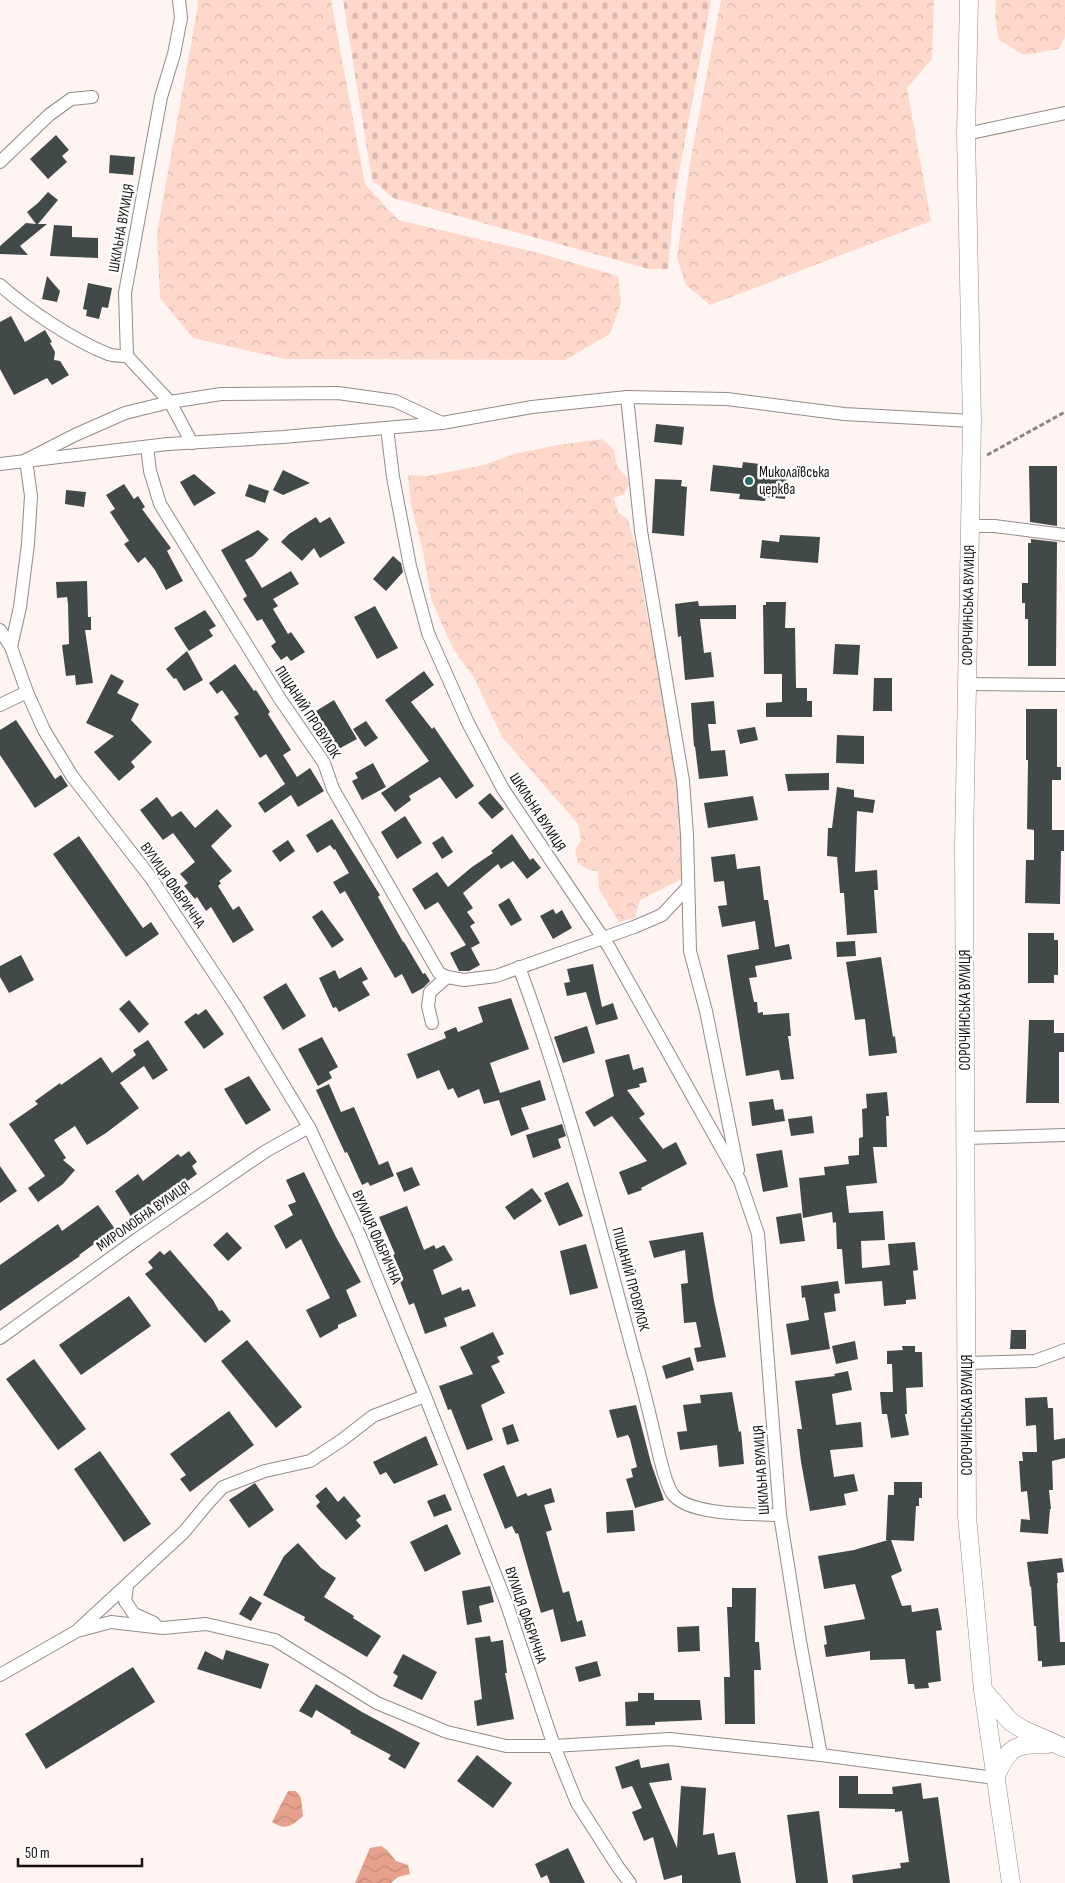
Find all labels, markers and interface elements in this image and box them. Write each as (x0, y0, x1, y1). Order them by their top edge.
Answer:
street label: ШКІЛЬНА ВУЛИЦЯ (104, 182, 139, 274)
place label: Миколаївська церква (759, 463, 830, 499)
marker: Миколаївська церква (743, 475, 755, 487)
street label: СОРОЧИНСЬКА ВУЛИЦЯ (958, 544, 979, 666)
street label: ПІЩАНИЙ ПРОВУЛОК (271, 662, 345, 762)
street label: ШКІЛЬНА ВУЛИЦЯ (505, 769, 570, 855)
street label: ВУЛИЦЯ ФАБРИЧНА (136, 839, 210, 932)
street label: СОРОЧИНСЬКА ВУЛИЦЯ (956, 950, 975, 1070)
street label: МИРОЛЮБНА ВУЛИЦЯ (93, 1177, 194, 1256)
street label: ВУЛИЦЯ ФАБРИЧНА (347, 1187, 406, 1288)
street label: ПІЩАНИЙ ПРОВУЛОК (608, 1225, 654, 1333)
street label: СОРОЧИНСЬКА ВУЛИЦЯ (958, 1355, 977, 1475)
street label: ШКІЛЬНА ВУЛИЦЯ (749, 1424, 774, 1515)
street label: ВУЛИЦЯ ФАБРИЧНА (500, 1564, 551, 1666)
scale bar (18, 1836, 141, 1868)
text: 50 m (25, 1844, 50, 1863)

